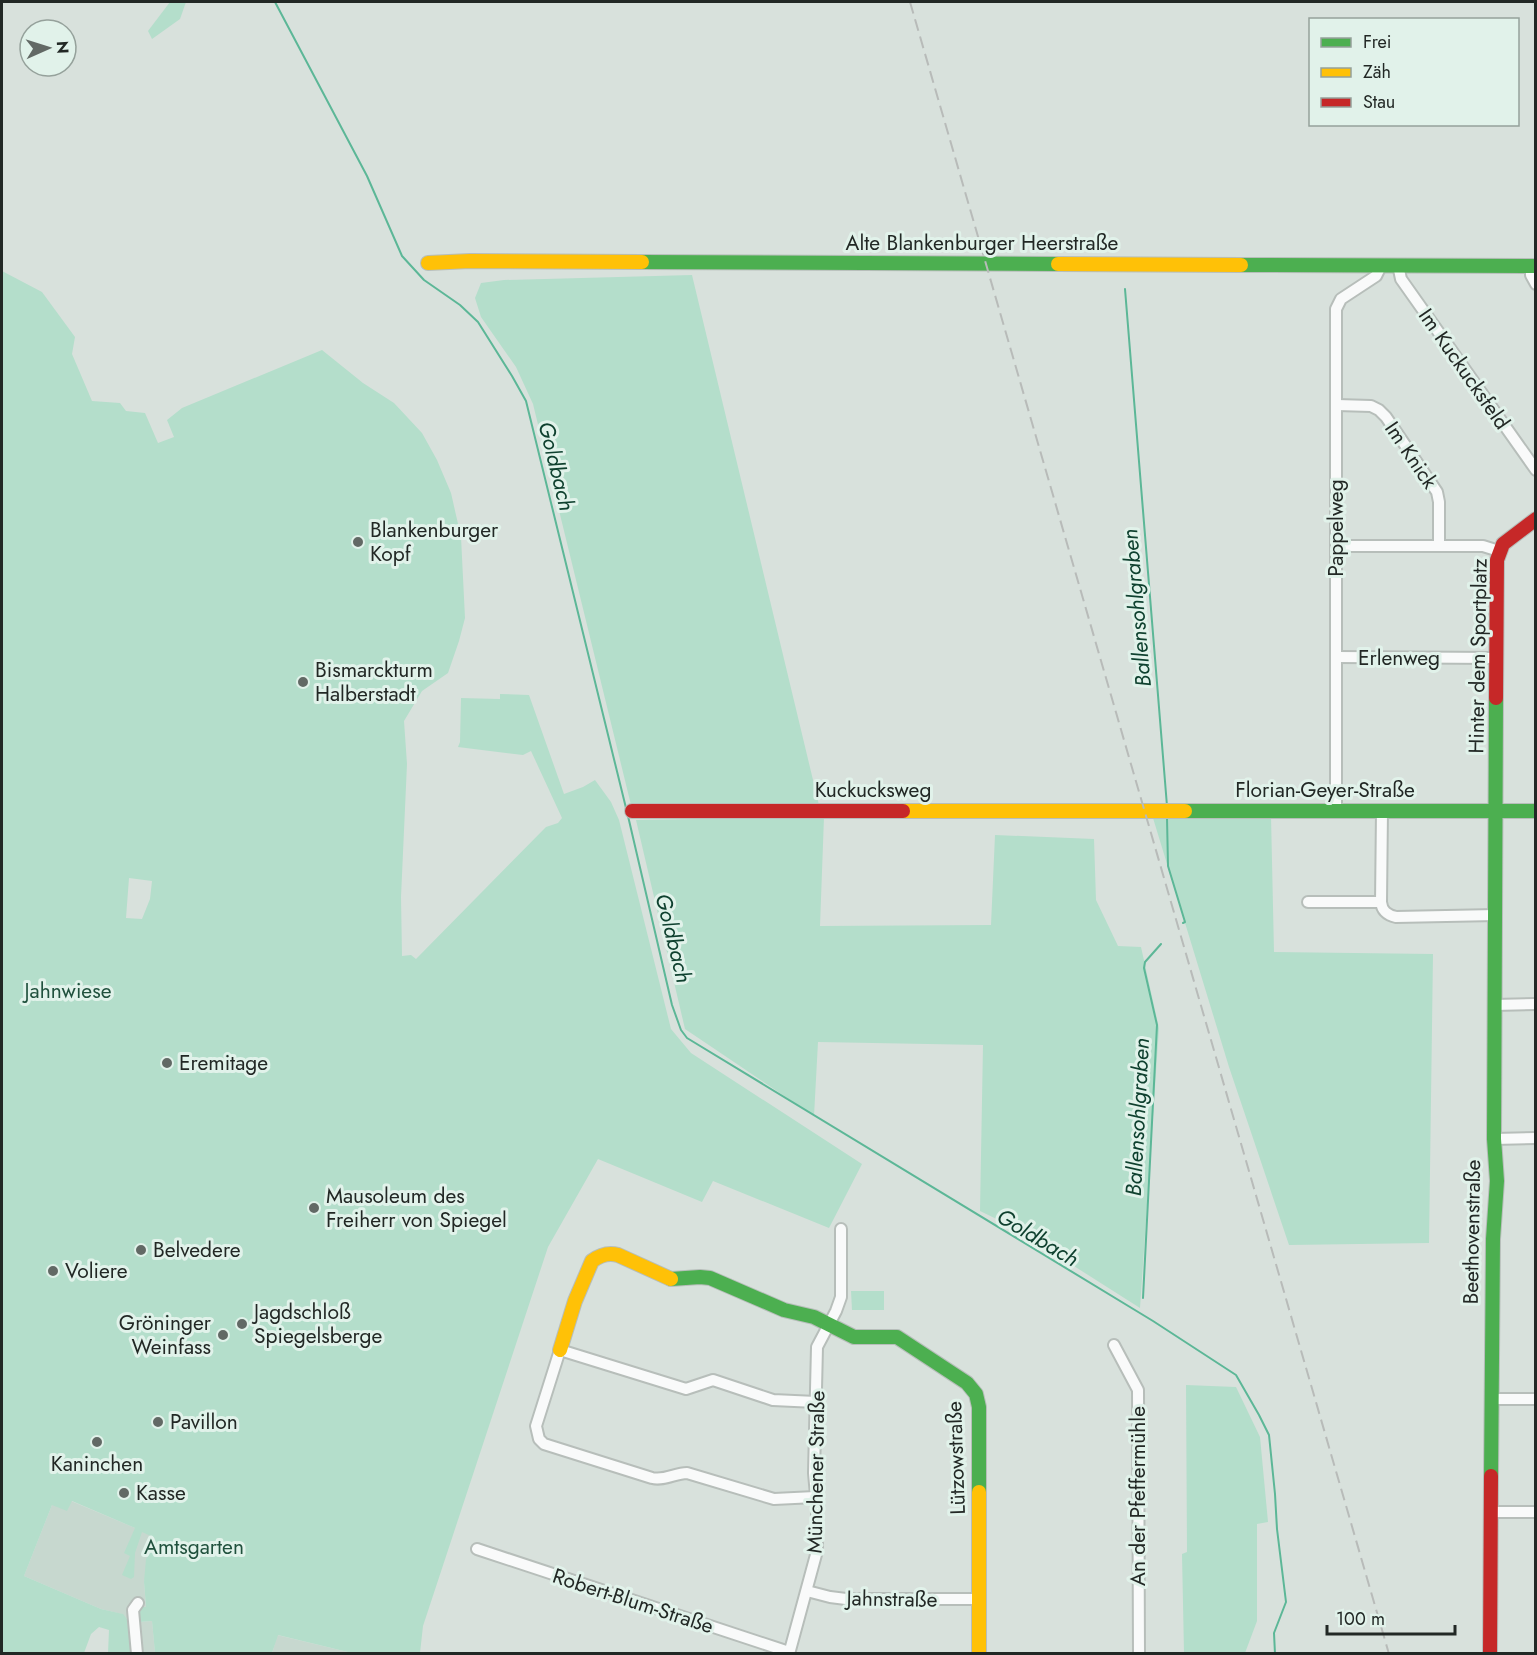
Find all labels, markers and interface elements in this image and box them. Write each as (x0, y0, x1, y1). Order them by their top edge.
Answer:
north arrow (18, 18, 78, 78)
legend (1309, 18, 1519, 126)
text: Frei (1363, 29, 1392, 55)
text: N (51, 40, 74, 54)
text: Zäh (1363, 59, 1391, 85)
text: Stau (1363, 89, 1395, 115)
street label: Alte Blankenburger Heerstraße (846, 228, 1119, 258)
street label: Im Kuckucksfeld (1411, 302, 1517, 436)
street label: Im Knick (1377, 415, 1445, 495)
water label: Goldbach (530, 418, 584, 514)
street label: Pappelweg (1321, 479, 1351, 577)
place label: Blankenburger Kopf (370, 515, 499, 569)
water label: Ballensohlgraben (1113, 528, 1159, 688)
marker: Blankenburger Kopf (351, 535, 365, 549)
street label: Hinter dem Sportplatz (1461, 558, 1495, 754)
street label: Erlenweg (1358, 643, 1440, 673)
place label: Bismarckturm Halberstadt (315, 655, 433, 709)
marker: Bismarckturm Halberstadt (296, 675, 310, 689)
street label: Kuckucksweg (815, 775, 931, 805)
street label: Florian-Geyer-Straße (1235, 775, 1415, 805)
water label: Goldbach (647, 890, 701, 986)
park label: Jahnwiese (22, 976, 112, 1006)
water label: Ballensohlgraben (1117, 1037, 1157, 1197)
place label: Eremitage (179, 1048, 268, 1078)
marker: Eremitage (160, 1056, 174, 1070)
street label: Beethovenstraße (1456, 1159, 1488, 1305)
place label: Mausoleum des Freiherr von Spiegel (326, 1181, 507, 1235)
water label: Goldbach (991, 1200, 1085, 1274)
marker: Mausoleum des Freiherr von Spiegel (307, 1201, 321, 1215)
place label: Belvedere (153, 1235, 241, 1265)
marker: Belvedere (134, 1243, 148, 1257)
place label: Voliere (65, 1256, 128, 1286)
marker: Voliere (46, 1264, 60, 1278)
place label: Jagdschloß Spiegelsberge (251, 1297, 382, 1351)
place label: Gröninger Weinfass (119, 1308, 212, 1362)
marker: Jagdschloß Spiegelsberge (235, 1317, 249, 1331)
marker: Gröninger Weinfass (216, 1328, 230, 1342)
street label: Münchener Straße (800, 1390, 832, 1554)
street label: Lützowstraße (939, 1400, 973, 1515)
street label: An der Pfeffermühle (1123, 1406, 1153, 1586)
place label: Pavillon (170, 1407, 238, 1437)
marker: Pavillon (151, 1415, 165, 1429)
marker: Kaninchen (90, 1435, 104, 1449)
place label: Kaninchen (51, 1449, 143, 1479)
place label: Kasse (136, 1478, 186, 1508)
marker: Kasse (117, 1486, 131, 1500)
park label: Amtsgarten (144, 1532, 244, 1562)
street label: Robert-Blum-Straße (549, 1561, 717, 1641)
street label: Jahnstraße (843, 1583, 938, 1615)
scale bar (1327, 1598, 1454, 1636)
text: 100 m (1336, 1606, 1385, 1632)

